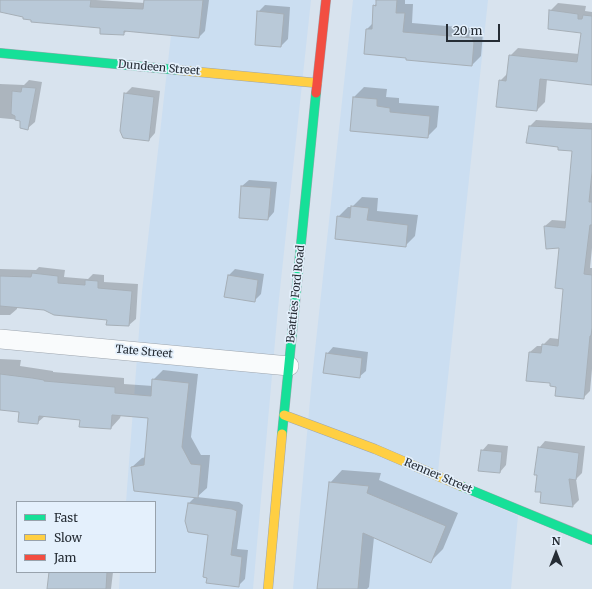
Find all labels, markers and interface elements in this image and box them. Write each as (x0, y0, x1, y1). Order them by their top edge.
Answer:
scale bar (448, 16, 502, 42)
text: 20 m (453, 23, 482, 38)
street label: Dundeen Street (117, 58, 201, 78)
street label: Beatties Ford Road (284, 244, 308, 344)
street label: Tate Street (115, 343, 173, 361)
street label: Renner Street (402, 456, 474, 496)
legend (16, 501, 156, 573)
text: Fast (54, 510, 78, 525)
text: Slow (54, 530, 82, 545)
north arrow (536, 533, 576, 573)
text: N (552, 534, 560, 548)
text: Jam (54, 550, 76, 565)

